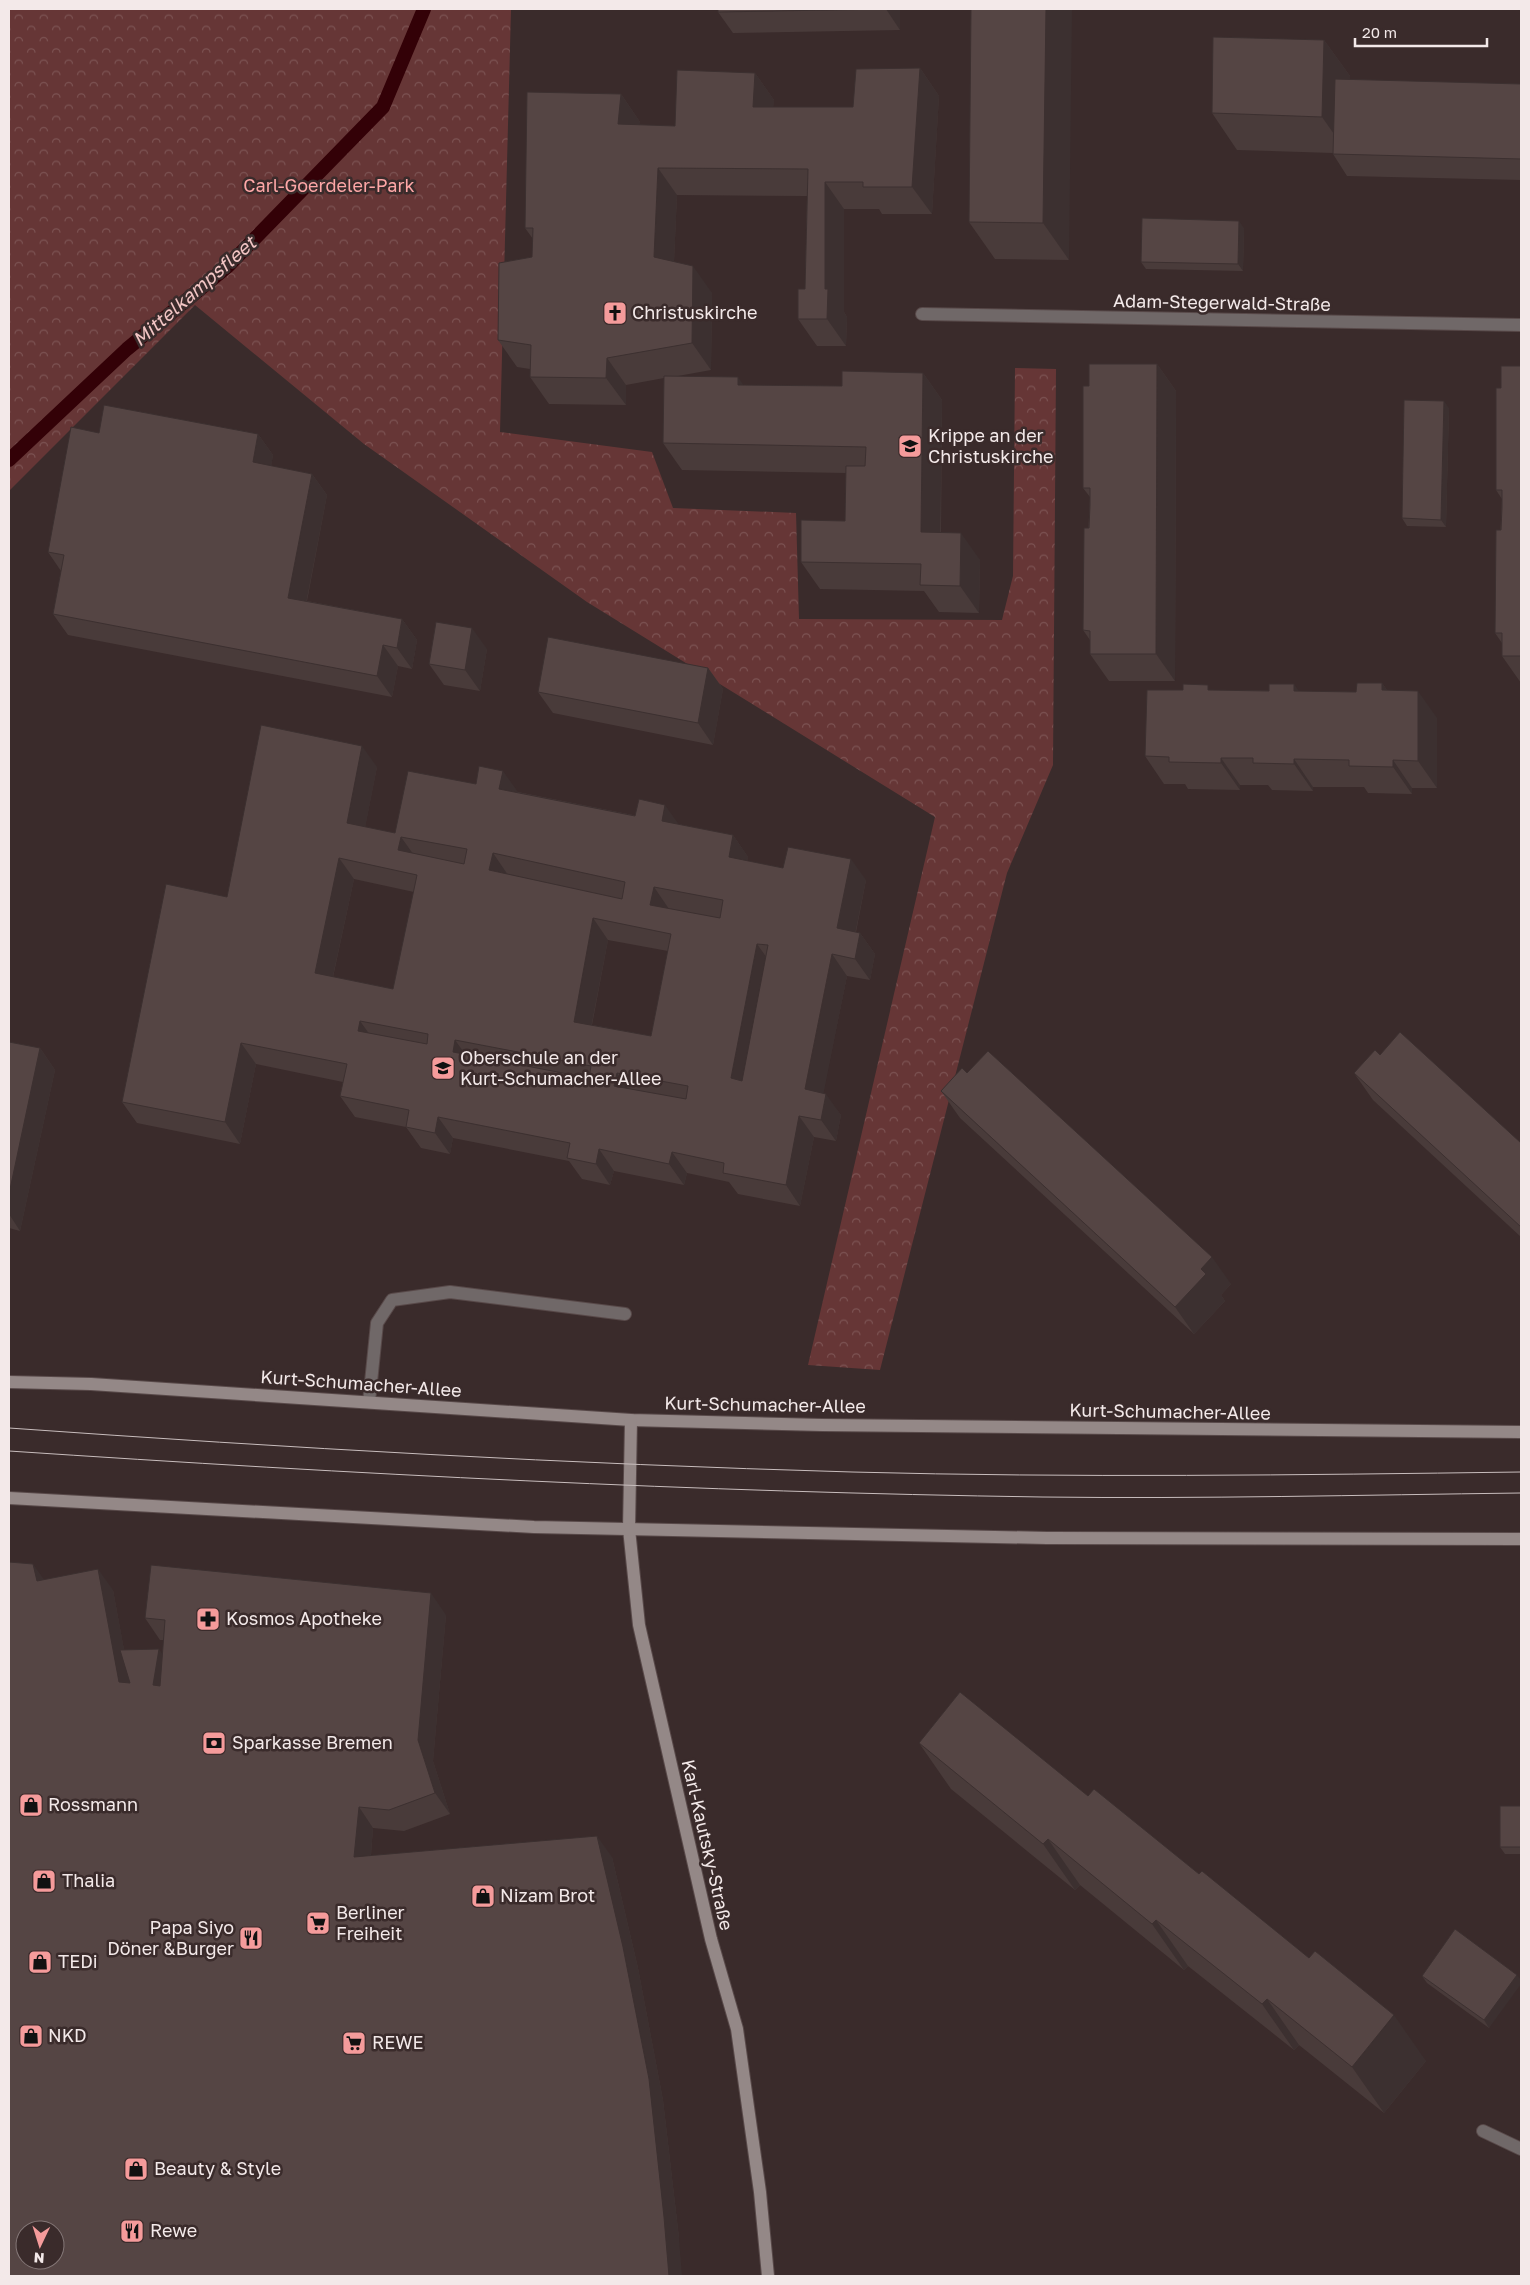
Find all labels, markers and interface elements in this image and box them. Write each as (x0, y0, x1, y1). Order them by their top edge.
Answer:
scale bar (1355, 15, 1488, 47)
text: 20 m (1362, 23, 1397, 41)
park label: Carl-Goerdeler-Park (243, 174, 415, 196)
water label: Mittelkampsfleet (127, 229, 262, 350)
street label: Adam-Stegerwald-Straße (1113, 289, 1331, 315)
church icon: Christuskirche (602, 300, 628, 326)
place label: Christuskirche (632, 301, 757, 323)
place label: Krippe an der Christuskirche (928, 424, 1053, 467)
school or university icon: Krippe an der Christuskirche (897, 433, 923, 459)
place label: Oberschule an der Kurt-Schumacher-Allee (460, 1046, 661, 1089)
school or university icon: Oberschule an der Kurt-Schumacher-Allee (430, 1055, 456, 1081)
street label: Kurt-Schumacher-Allee (260, 1365, 462, 1401)
street label: Kurt-Schumacher-Allee (664, 1391, 866, 1417)
street label: Kurt-Schumacher-Allee (1069, 1398, 1271, 1424)
pharmacy icon: Kosmos Apotheke (195, 1606, 221, 1632)
place label: Kosmos Apotheke (226, 1607, 382, 1629)
bank icon: Sparkasse Bremen (201, 1730, 227, 1756)
place label: Sparkasse Bremen (232, 1731, 393, 1753)
street label: Karl-Kautsky-Straße (678, 1757, 738, 1932)
shop icon: Rossmann (18, 1792, 44, 1818)
place label: Rossmann (48, 1793, 138, 1815)
shop icon: Thalia (31, 1868, 57, 1894)
place label: Thalia (62, 1869, 115, 1891)
shop icon: Nizam Brot (470, 1883, 496, 1909)
place label: Nizam Brot (500, 1884, 595, 1906)
place label: Berliner Freiheit (336, 1901, 405, 1944)
supermarket icon: Berliner Freiheit (305, 1910, 331, 1936)
place label: Papa Siyo Döner &Burger (107, 1916, 234, 1959)
restaurant icon: Papa Siyo Döner &Burger (238, 1925, 264, 1951)
shop icon: TEDi (27, 1949, 53, 1975)
place label: TEDi (58, 1950, 98, 1972)
shop icon: NKD (18, 2023, 44, 2049)
place label: NKD (48, 2024, 87, 2046)
supermarket icon: REWE (341, 2030, 367, 2056)
place label: REWE (372, 2031, 423, 2053)
shop icon: Beauty & Style (123, 2156, 149, 2182)
place label: Beauty & Style (154, 2157, 281, 2179)
restaurant icon: Rewe (119, 2218, 145, 2244)
place label: Rewe (150, 2219, 197, 2241)
north arrow (15, 2220, 65, 2270)
text: N (33, 2250, 45, 2267)

